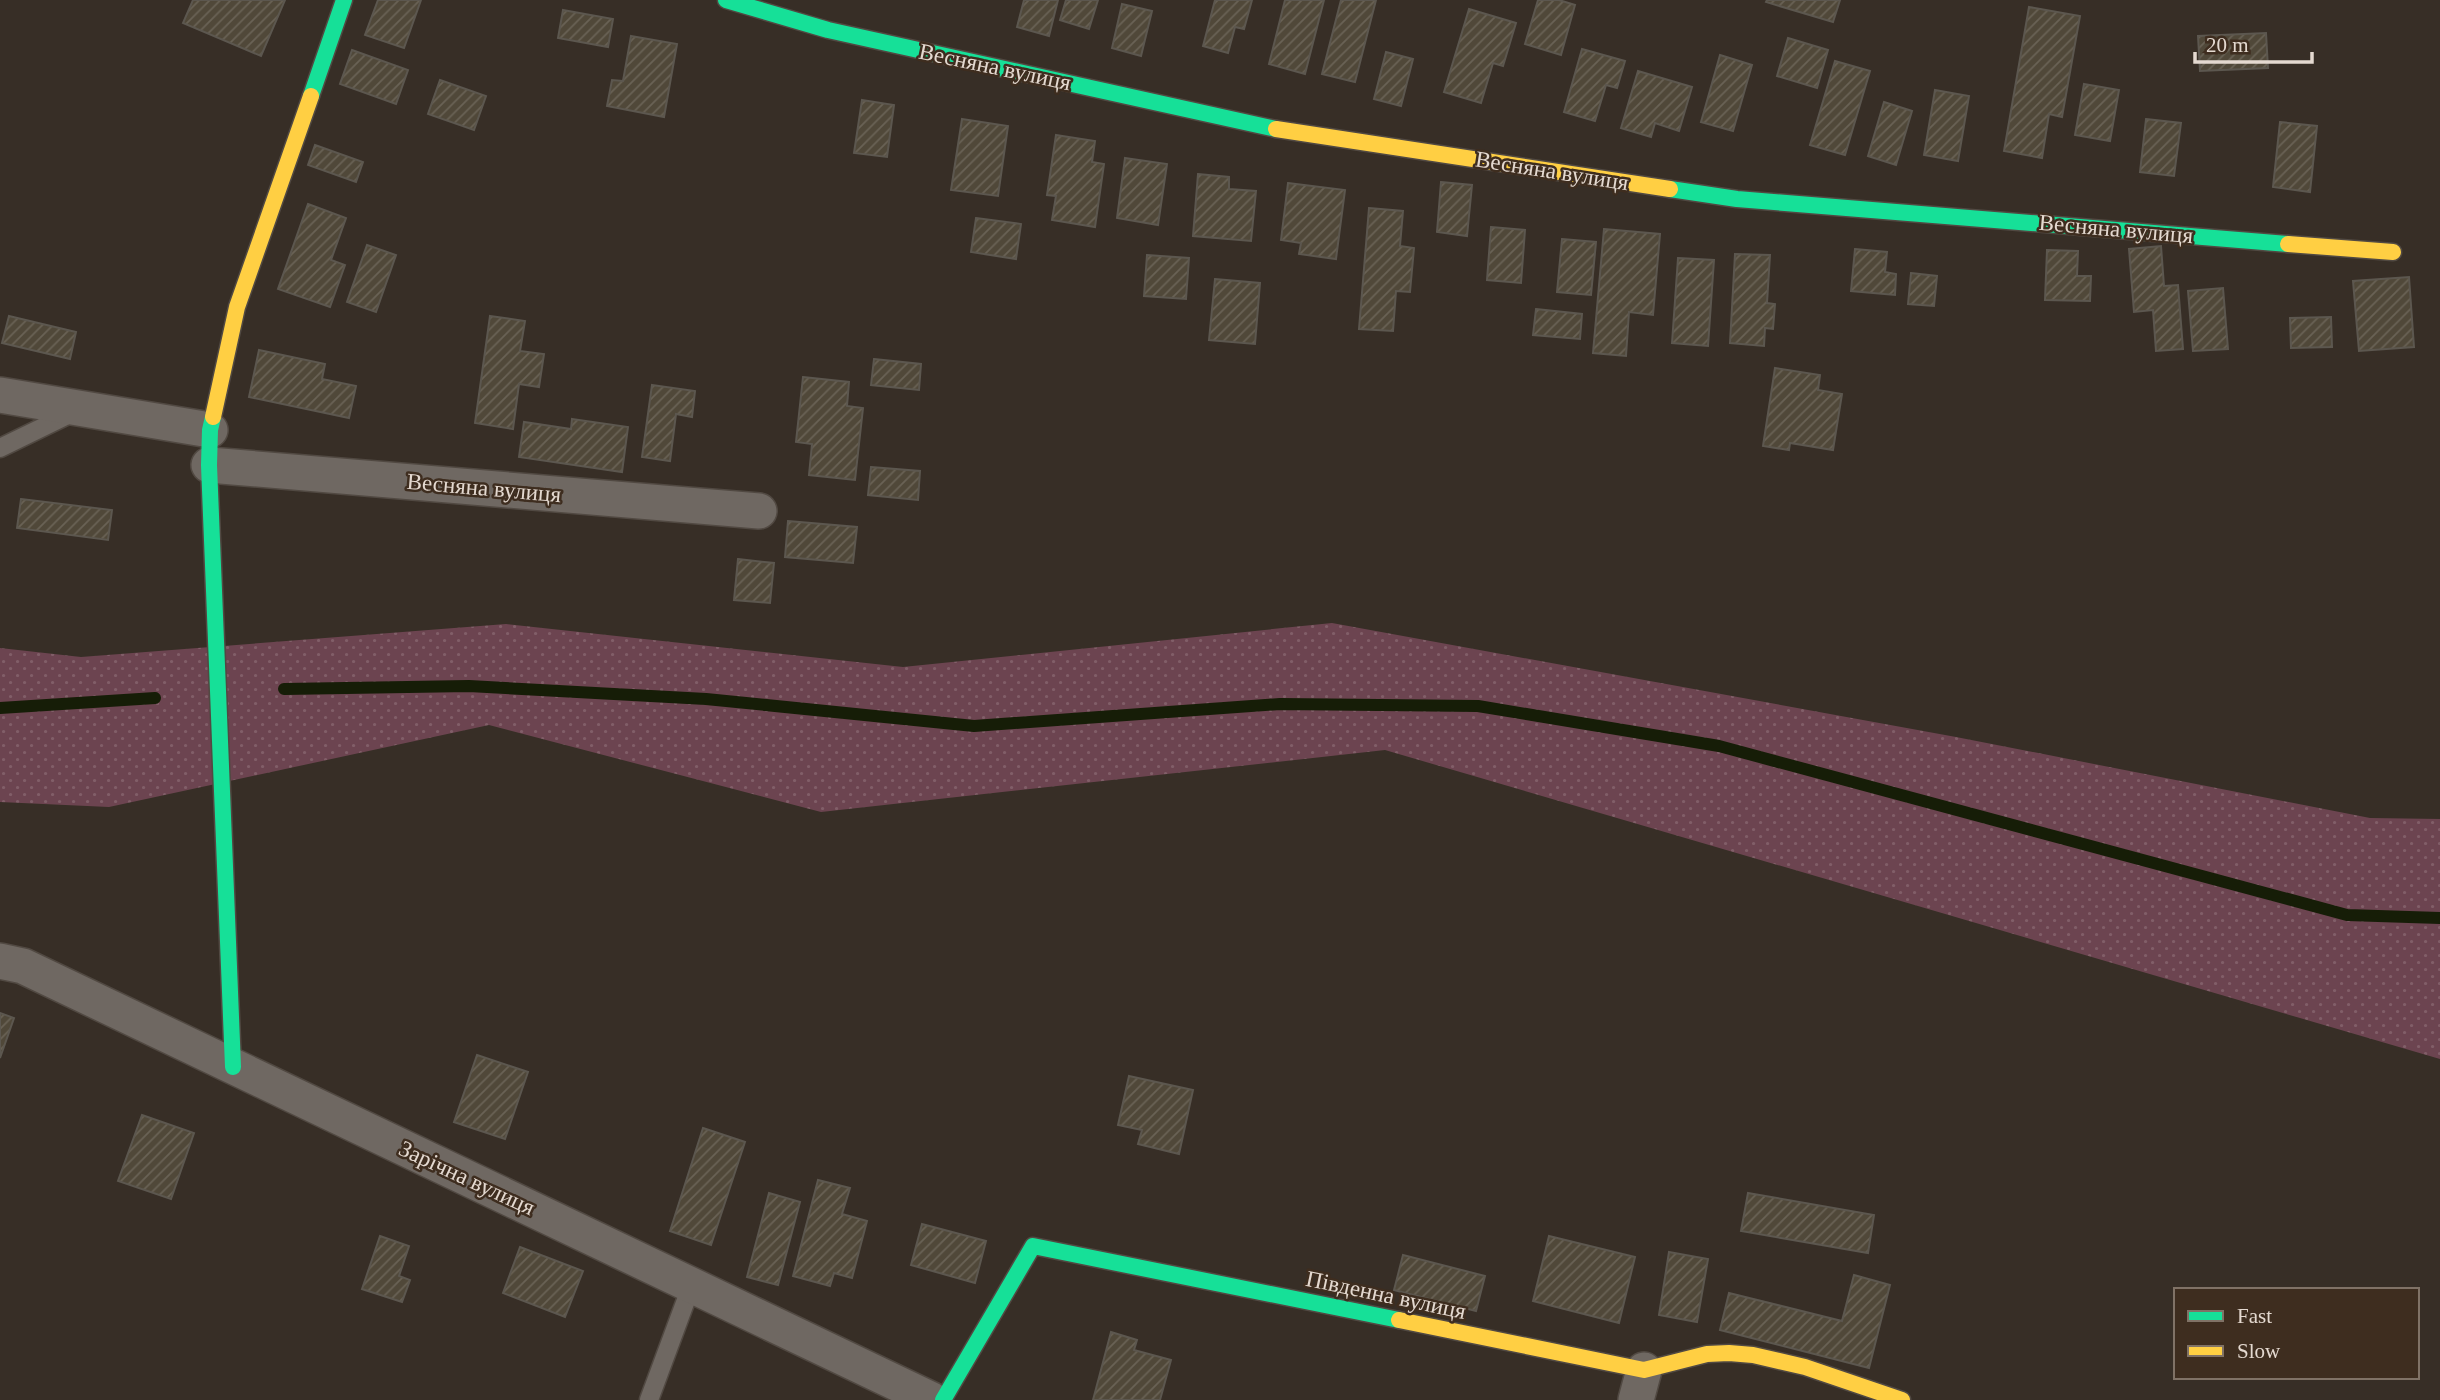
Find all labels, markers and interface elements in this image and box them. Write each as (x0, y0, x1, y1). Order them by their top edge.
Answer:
scale bar (2195, 21, 2312, 65)
text: 20 m (2206, 33, 2249, 57)
street label: Весняна вулиця (917, 39, 1074, 95)
street label: Весняна вулиця (1474, 147, 1631, 196)
street label: Весняна вулиця (2038, 210, 2195, 248)
street label: Весняна вулиця (406, 469, 563, 507)
street label: Зарічна вулиця (395, 1136, 539, 1221)
street label: Південна вулиця (1304, 1266, 1469, 1324)
legend (2174, 1288, 2419, 1379)
text: Fast (2237, 1304, 2272, 1328)
text: Slow (2237, 1339, 2281, 1363)

